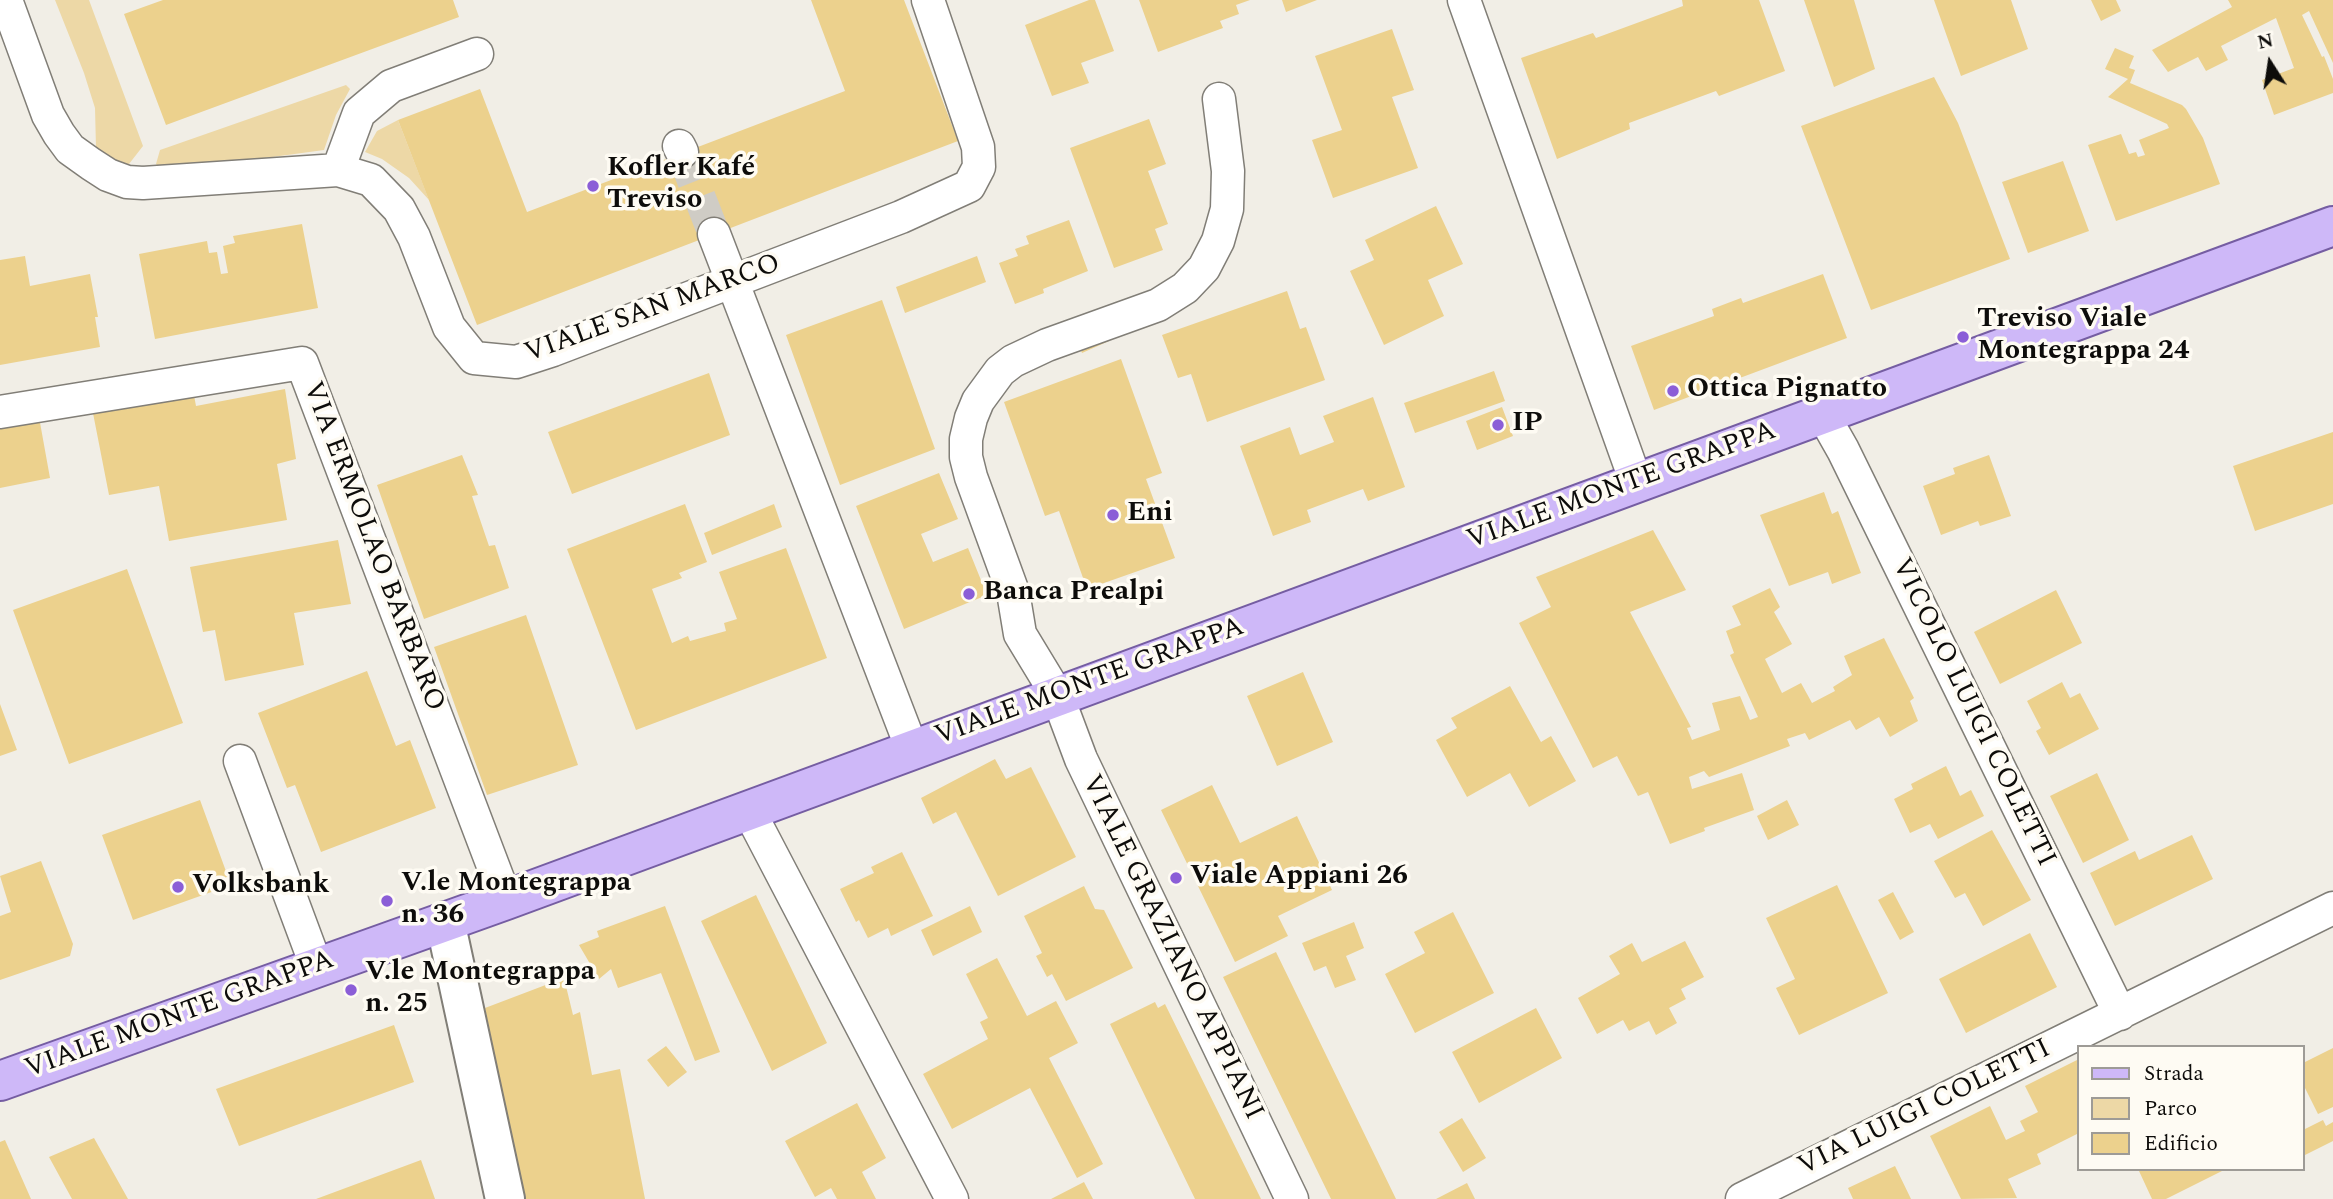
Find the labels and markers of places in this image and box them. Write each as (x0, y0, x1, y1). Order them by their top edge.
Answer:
place label: Kofler Kafé Treviso (607, 153, 755, 219)
marker: Kofler Kafé Treviso (585, 178, 601, 194)
place label: Treviso Viale Montegrappa 24 (1977, 304, 2189, 370)
marker: Treviso Viale Montegrappa 24 (1955, 329, 1971, 345)
place label: Ottica Pignatto (1687, 374, 1887, 408)
marker: Ottica Pignatto (1665, 383, 1681, 399)
place label: IP (1512, 408, 1543, 442)
marker: IP (1490, 417, 1506, 433)
place label: Eni (1127, 498, 1173, 532)
marker: Eni (1105, 507, 1121, 523)
place label: Banca Prealpi (983, 577, 1164, 611)
marker: Banca Prealpi (961, 586, 977, 602)
place label: Viale Appiani 26 (1190, 861, 1408, 895)
place label: V.le Montegrappa n. 36 (401, 868, 631, 934)
place label: Volksbank (192, 870, 330, 904)
marker: Viale Appiani 26 (1168, 870, 1184, 886)
marker: Volksbank (170, 879, 186, 895)
marker: V.le Montegrappa n. 36 (379, 893, 395, 909)
place label: V.le Montegrappa n. 25 (365, 957, 595, 1023)
marker: V.le Montegrappa n. 25 (343, 982, 359, 998)

